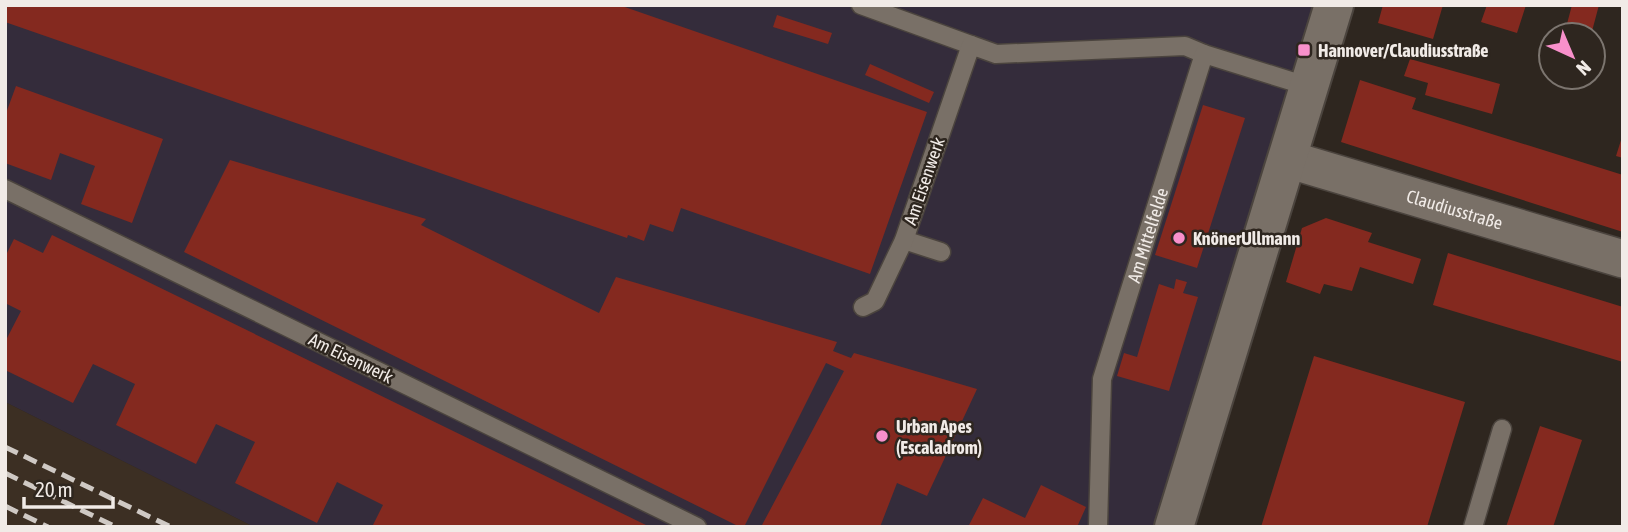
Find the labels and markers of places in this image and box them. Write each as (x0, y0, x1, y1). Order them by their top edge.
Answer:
place label: Hannover/Claudiusstraße (1318, 40, 1489, 61)
marker: Hannover/Claudiusstraße (1296, 42, 1312, 58)
place label: KnönerUllmann (1193, 228, 1300, 249)
marker: KnönerUllmann (1171, 230, 1187, 246)
place label: Urban Apes (Escaladrom) (896, 416, 982, 458)
marker: Urban Apes (Escaladrom) (874, 428, 890, 444)

